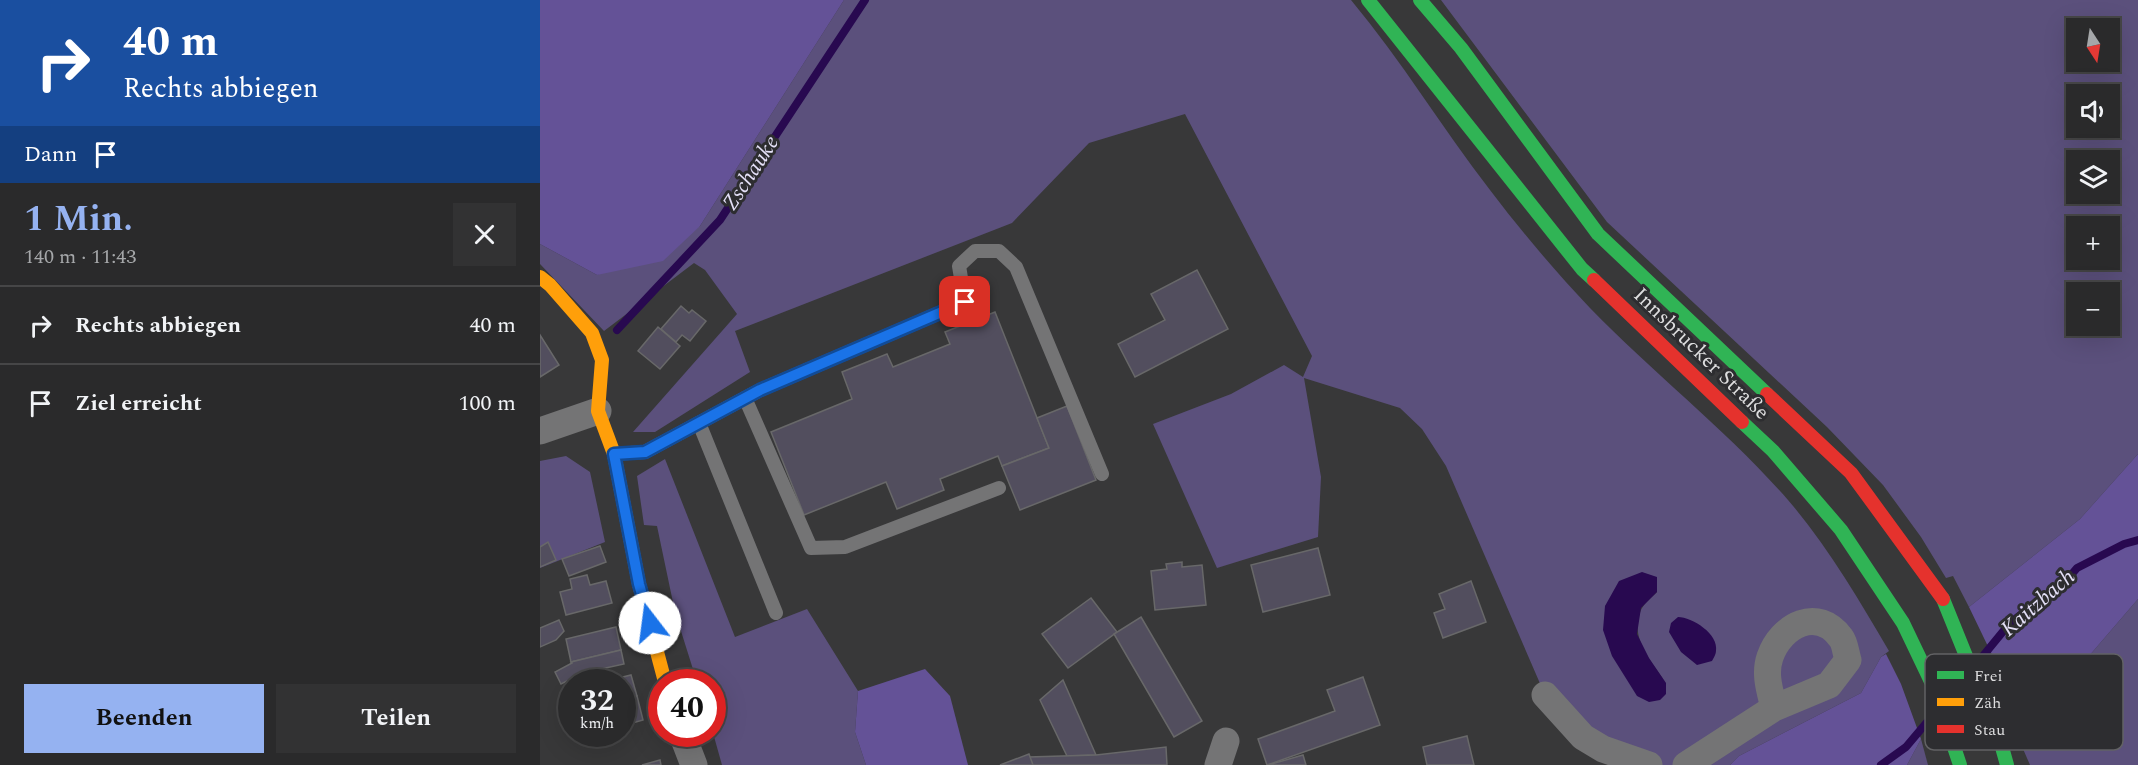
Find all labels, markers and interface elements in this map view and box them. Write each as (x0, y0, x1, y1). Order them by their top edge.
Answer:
text: 40 m (123, 11, 218, 74)
north arrow (2066, 18, 2120, 72)
map controls (2066, 18, 2120, 336)
icon: right (24, 24, 102, 102)
text: Rechts abbiegen (123, 68, 318, 110)
button: sound (2066, 84, 2120, 138)
water label: Zschauke (714, 129, 788, 217)
text: Dann (24, 138, 77, 171)
icon: arrive (89, 138, 122, 171)
button: layers (2066, 150, 2120, 204)
text: 1 Min. (24, 192, 133, 247)
button: close (453, 203, 516, 266)
button: + (2066, 216, 2120, 270)
text: 140 m · 11:43 (24, 242, 136, 272)
pin (939, 276, 990, 327)
street label: Innsbrucker Straße (1625, 280, 1777, 428)
button: − (2066, 282, 2120, 336)
icon: arrive (948, 285, 981, 318)
icon: right (24, 309, 57, 342)
text: Rechts abbiegen (75, 309, 241, 342)
text: 40 m (470, 309, 516, 342)
icon: arrive (24, 387, 57, 420)
text: Ziel erreicht (75, 387, 202, 420)
text: 100 m (459, 387, 516, 420)
water label: Kaitzbach (1993, 561, 2083, 645)
position arrow (618, 591, 682, 655)
legend (1925, 654, 2123, 750)
text: Frei (1974, 664, 2002, 688)
speed limit sign: 40 (648, 669, 726, 747)
text: 32 (580, 678, 614, 724)
button: Beenden (24, 684, 264, 753)
button: Teilen (276, 684, 516, 753)
text: Zäh (1974, 691, 2001, 715)
text: km/h (580, 712, 614, 735)
text: Stau (1974, 718, 2005, 742)

